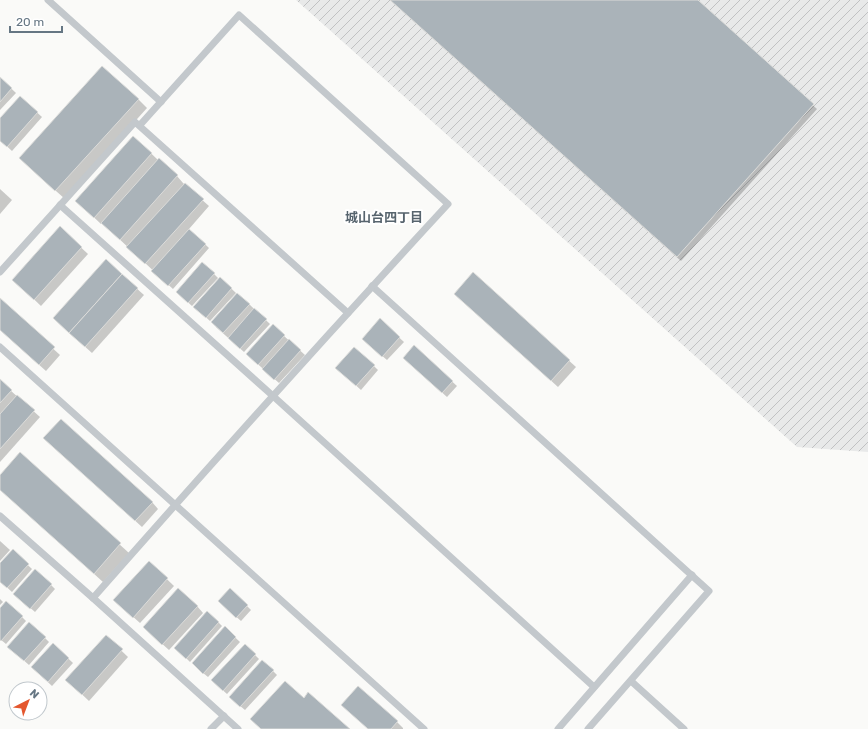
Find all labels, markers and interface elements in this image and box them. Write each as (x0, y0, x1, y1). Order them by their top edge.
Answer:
scale bar (10, 8, 62, 34)
text: 20 m (16, 15, 44, 29)
district label: 城山台四丁目 (345, 210, 423, 225)
north arrow (8, 681, 48, 721)
text: N (27, 686, 42, 701)

